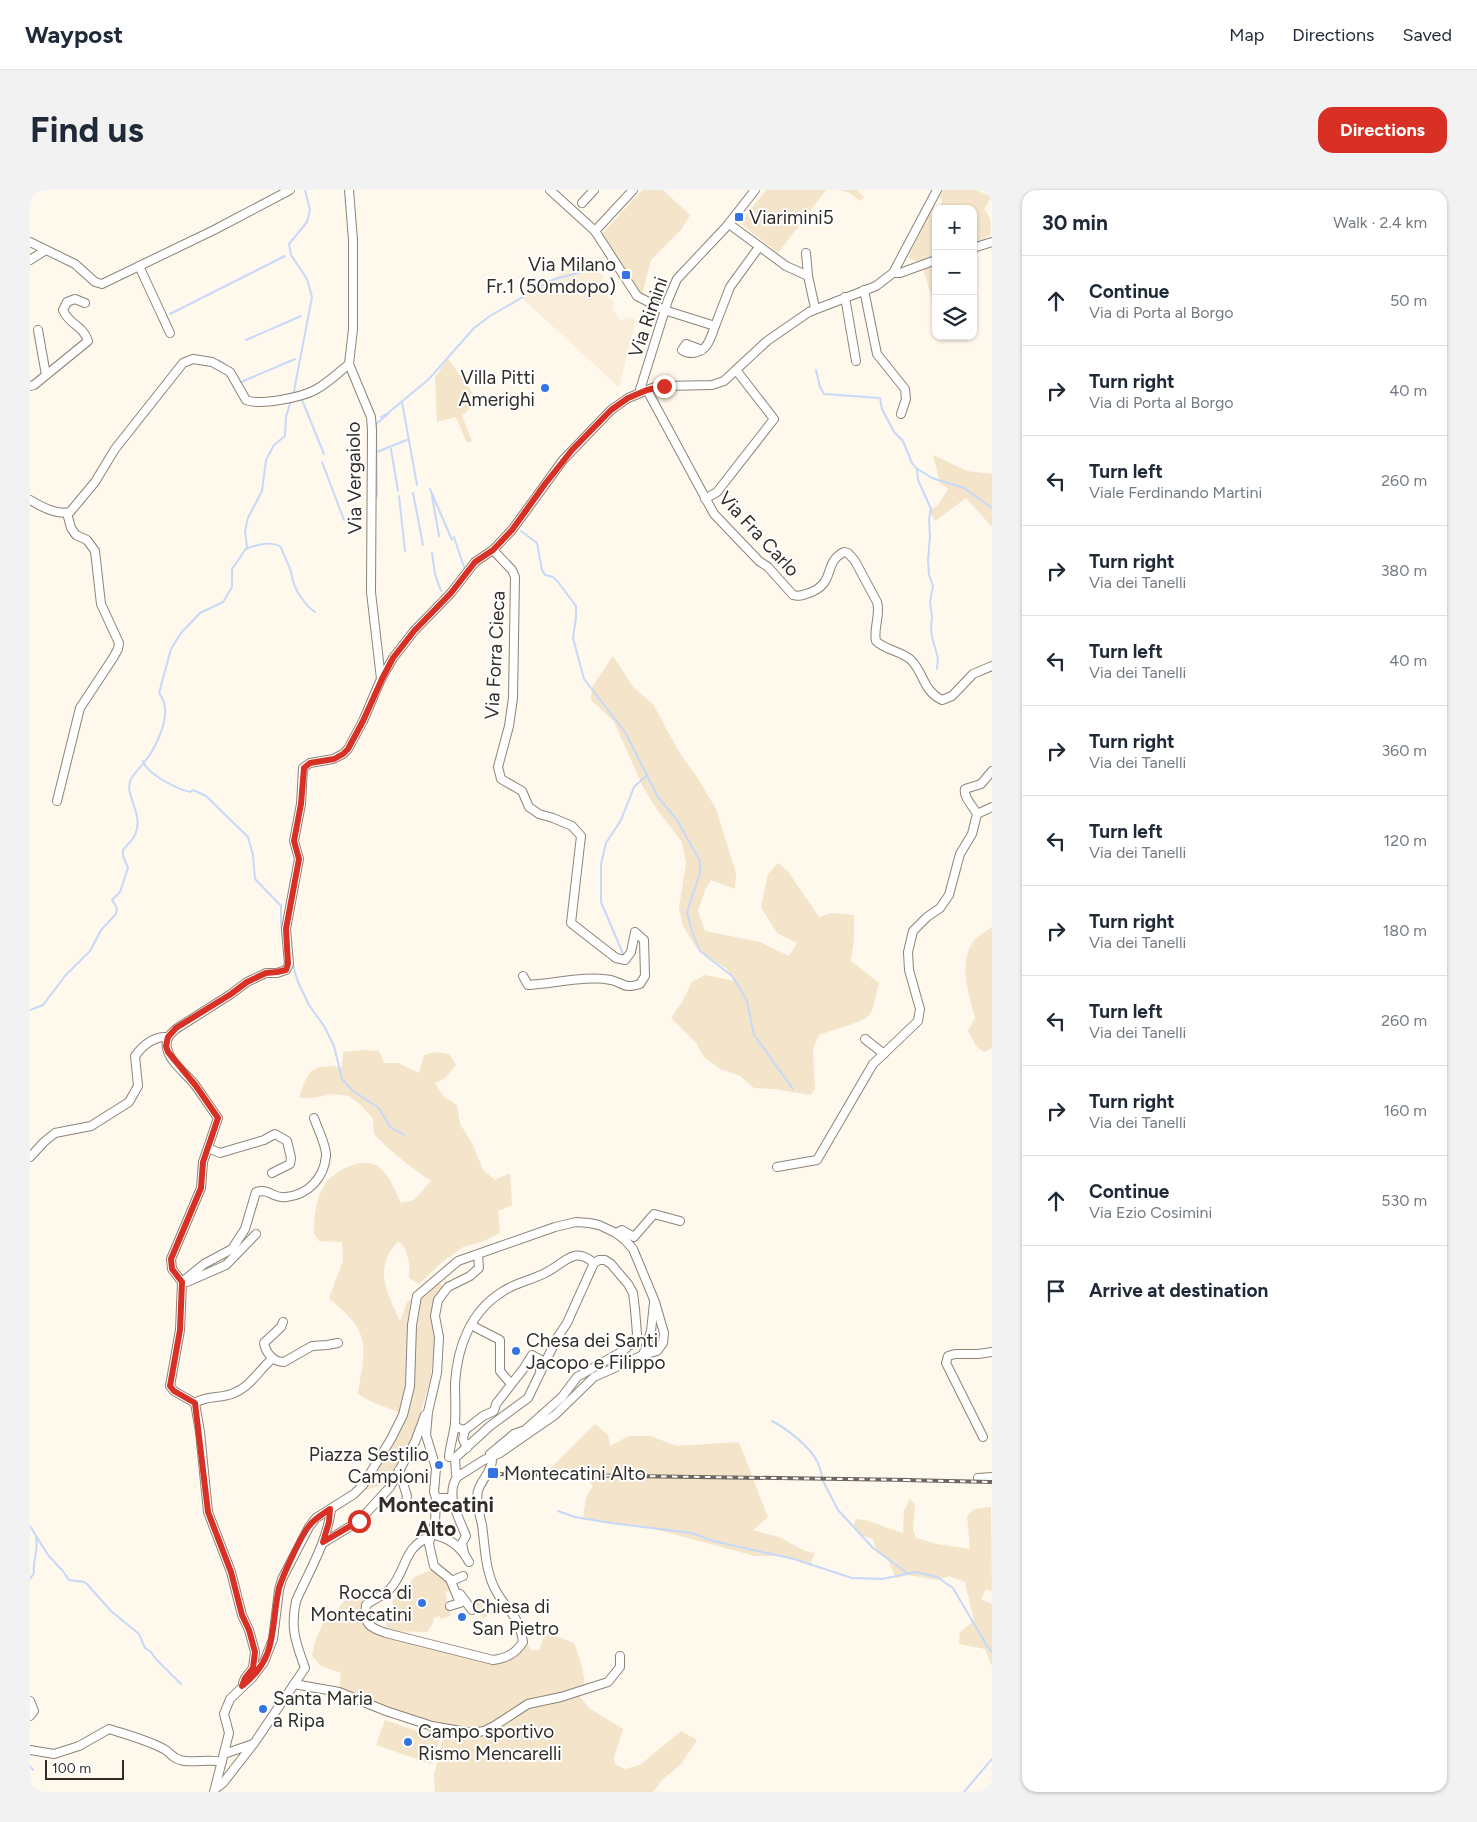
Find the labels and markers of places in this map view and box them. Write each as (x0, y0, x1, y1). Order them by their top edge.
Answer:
place label: Viarimini5 (749, 206, 834, 229)
marker: Viarimini5 (733, 211, 745, 223)
place label: Via Milano Fr.1 (50mdopo) (486, 253, 616, 298)
marker: Via Milano Fr.1 (50mdopo) (620, 269, 632, 281)
place label: Villa Pitti Amerighi (459, 366, 535, 411)
marker: Villa Pitti Amerighi (539, 382, 551, 394)
place label: Chesa dei Santi Jacopo e Filippo (526, 1329, 666, 1374)
marker: Chesa dei Santi Jacopo e Filippo (510, 1345, 522, 1357)
place label: Piazza Sestilio Campioni (309, 1443, 429, 1488)
marker: Piazza Sestilio Campioni (433, 1459, 445, 1471)
place label: Montecatini Alto (504, 1462, 646, 1485)
marker: Montecatini Alto (486, 1466, 500, 1480)
place label: Rocca di Montecatini (310, 1581, 412, 1626)
place label: Chiesa di San Pietro (472, 1595, 559, 1640)
marker: Rocca di Montecatini (416, 1597, 428, 1609)
marker: Chiesa di San Pietro (456, 1611, 468, 1623)
place label: Santa Maria a Ripa (273, 1687, 373, 1732)
marker: Santa Maria a Ripa (257, 1703, 269, 1715)
place label: Campo sportivo Rismo Mencarelli (418, 1720, 562, 1765)
marker: Campo sportivo Rismo Mencarelli (402, 1736, 414, 1748)

